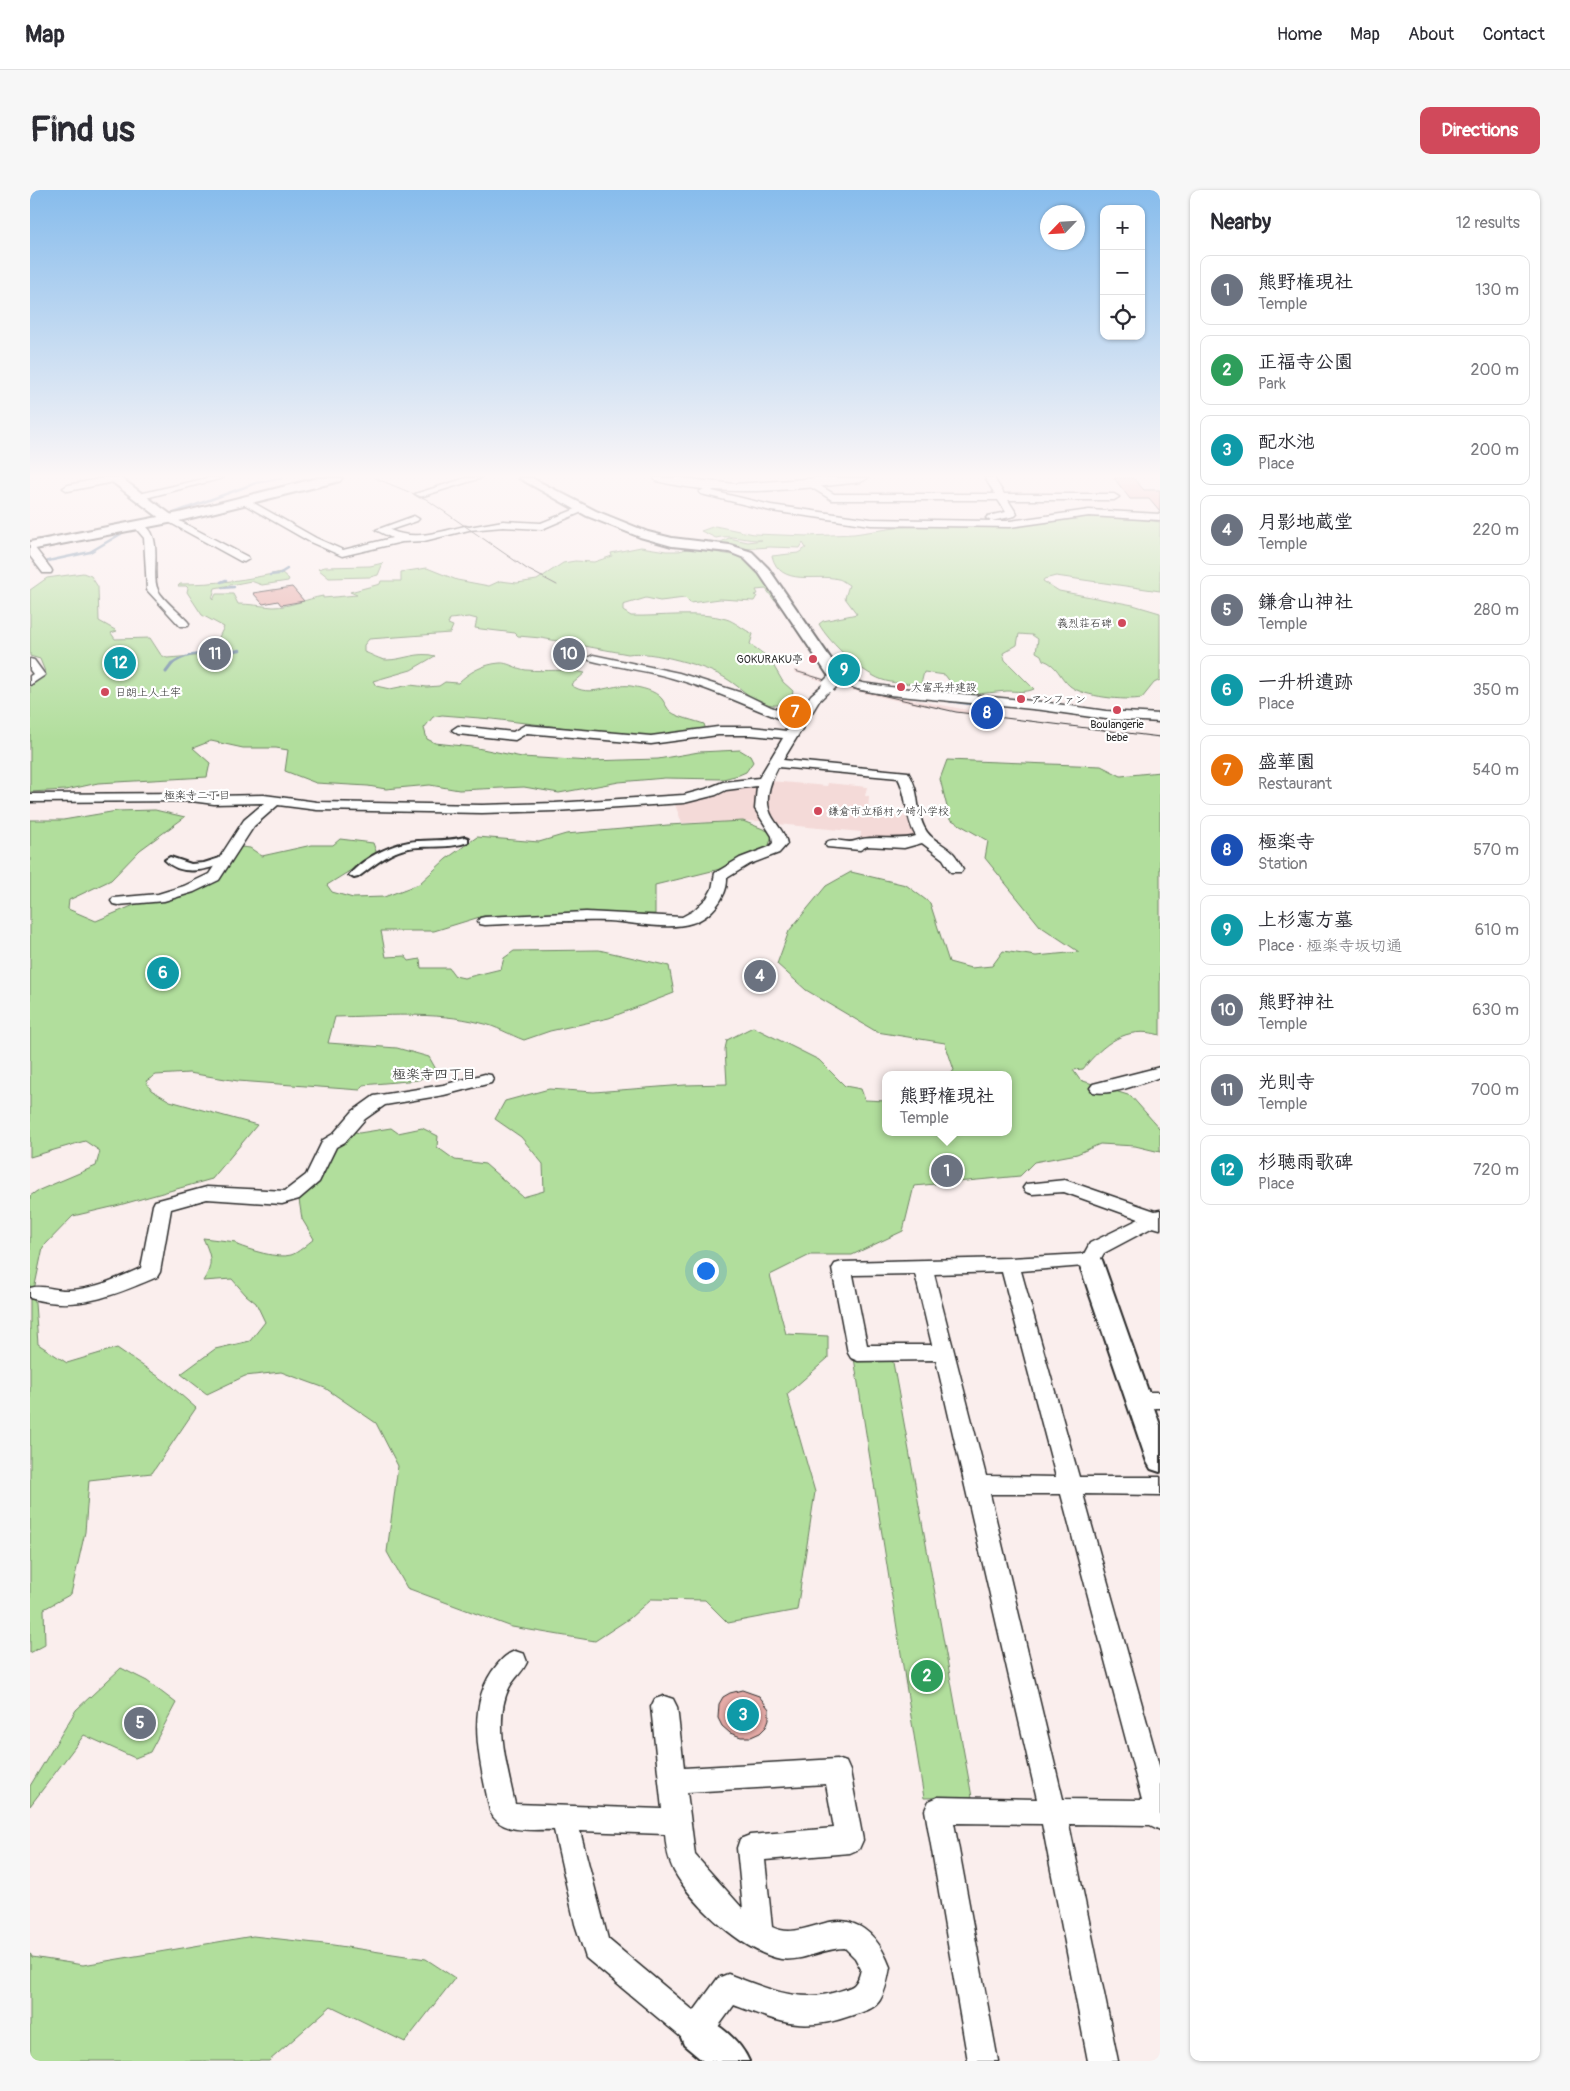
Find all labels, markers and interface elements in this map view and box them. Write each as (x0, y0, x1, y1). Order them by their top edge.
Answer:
text: Map (25, 20, 65, 49)
text: Home (1277, 23, 1322, 46)
text: Map (1350, 23, 1380, 46)
text: About (1408, 23, 1454, 46)
text: Contact (1482, 23, 1545, 46)
button: Directions (1420, 107, 1540, 154)
text: Find us (30, 108, 135, 152)
north arrow (1040, 205, 1085, 250)
map controls (1100, 205, 1145, 340)
button: + (1100, 205, 1145, 250)
text: Nearby (1210, 209, 1271, 236)
text: 12 results (1456, 213, 1520, 233)
button: − (1100, 250, 1145, 295)
text: 熊野権現社 (1258, 270, 1353, 294)
text: 1 (1224, 280, 1230, 300)
text: 130 m (1475, 280, 1519, 300)
text: Temple (1258, 294, 1307, 314)
button: locate (1100, 295, 1145, 340)
text: 正福寺公園 (1258, 350, 1353, 374)
text: 2 (1223, 360, 1231, 380)
text: 200 m (1471, 360, 1519, 380)
text: Park (1258, 374, 1286, 394)
text: 配水池 (1258, 430, 1315, 454)
text: 3 (1223, 440, 1231, 460)
text: 200 m (1471, 440, 1519, 460)
text: Place (1258, 454, 1294, 474)
text: 月影地蔵堂 (1258, 510, 1353, 534)
text: 4 (1222, 520, 1232, 540)
text: 220 m (1473, 520, 1519, 540)
text: Temple (1258, 534, 1307, 554)
text: 鎌倉山神社 (1258, 590, 1353, 614)
text: 5 (1223, 600, 1231, 620)
text: 280 m (1473, 600, 1519, 620)
text: Temple (1258, 614, 1307, 634)
place label: 義烈荘石碑 (1057, 617, 1112, 630)
marker: 義烈荘石碑 (1116, 617, 1128, 629)
pin: 11 (199, 635, 231, 673)
pin: 10 (553, 635, 585, 673)
pin: 12 (104, 644, 136, 682)
pin: 9 (828, 651, 860, 689)
place label: GOKURAKU亭 (736, 653, 803, 666)
marker: GOKURAKU亭 (807, 653, 819, 665)
text: 一升枡遺跡 (1258, 670, 1353, 694)
text: 6 (1222, 680, 1232, 700)
text: 350 m (1473, 680, 1519, 700)
marker: 大富平井建設 (895, 681, 907, 693)
place label: 大富平井建設 (911, 681, 977, 694)
marker: 日朗上人土牢 (99, 686, 111, 698)
place label: 日朗上人土牢 (115, 686, 181, 699)
pin: 7 (779, 693, 811, 731)
marker: アンファン (1015, 693, 1027, 705)
place label: アンファン (1031, 693, 1086, 706)
pin: 8 (971, 694, 1003, 732)
text: Place (1258, 694, 1294, 714)
marker: Boulangerie bebe (1111, 704, 1123, 716)
place label: Boulangerie bebe (1090, 718, 1144, 744)
text: 盛華園 (1258, 750, 1315, 774)
text: 7 (1223, 760, 1231, 780)
text: 540 m (1472, 760, 1519, 780)
text: Restaurant (1258, 774, 1332, 794)
district label: 極楽寺二丁目 (164, 789, 230, 802)
marker: 鎌倉市立稲村ヶ崎小学校 (812, 805, 824, 817)
place label: 鎌倉市立稲村ヶ崎小学校 (828, 805, 949, 818)
text: 極楽寺 (1258, 830, 1315, 854)
text: 8 (1223, 840, 1231, 860)
text: 570 m (1473, 840, 1519, 860)
text: Station (1258, 854, 1308, 874)
text: 上杉憲方墓 (1258, 908, 1353, 932)
text: 9 (1223, 920, 1231, 940)
text: 610 m (1475, 920, 1519, 940)
text: Place · 極楽寺坂切通 (1258, 936, 1402, 956)
pin: 6 (147, 954, 179, 992)
pin: 4 (744, 957, 776, 995)
text: 熊野神社 (1258, 990, 1334, 1014)
text: 10 (1218, 1000, 1236, 1020)
text: 630 m (1472, 1000, 1519, 1020)
text: Temple (1258, 1014, 1307, 1034)
district label: 極楽寺四丁目 (392, 1066, 476, 1083)
text: 光則寺 (1258, 1070, 1315, 1094)
popup (882, 1071, 1012, 1136)
text: 11 (1221, 1080, 1233, 1100)
text: 700 m (1471, 1080, 1519, 1100)
text: 熊野権現社 (899, 1084, 995, 1108)
text: Temple (1258, 1094, 1307, 1114)
text: Temple (899, 1108, 949, 1128)
text: 杉聴雨歌碑 (1258, 1150, 1353, 1174)
pin: 1 (931, 1152, 963, 1190)
text: 12 (1219, 1160, 1235, 1180)
text: 720 m (1473, 1160, 1519, 1180)
text: Place (1258, 1174, 1294, 1194)
your location (693, 1258, 719, 1284)
pin: 2 (911, 1657, 943, 1695)
pin: 3 (727, 1696, 759, 1734)
pin: 5 (124, 1704, 156, 1742)

